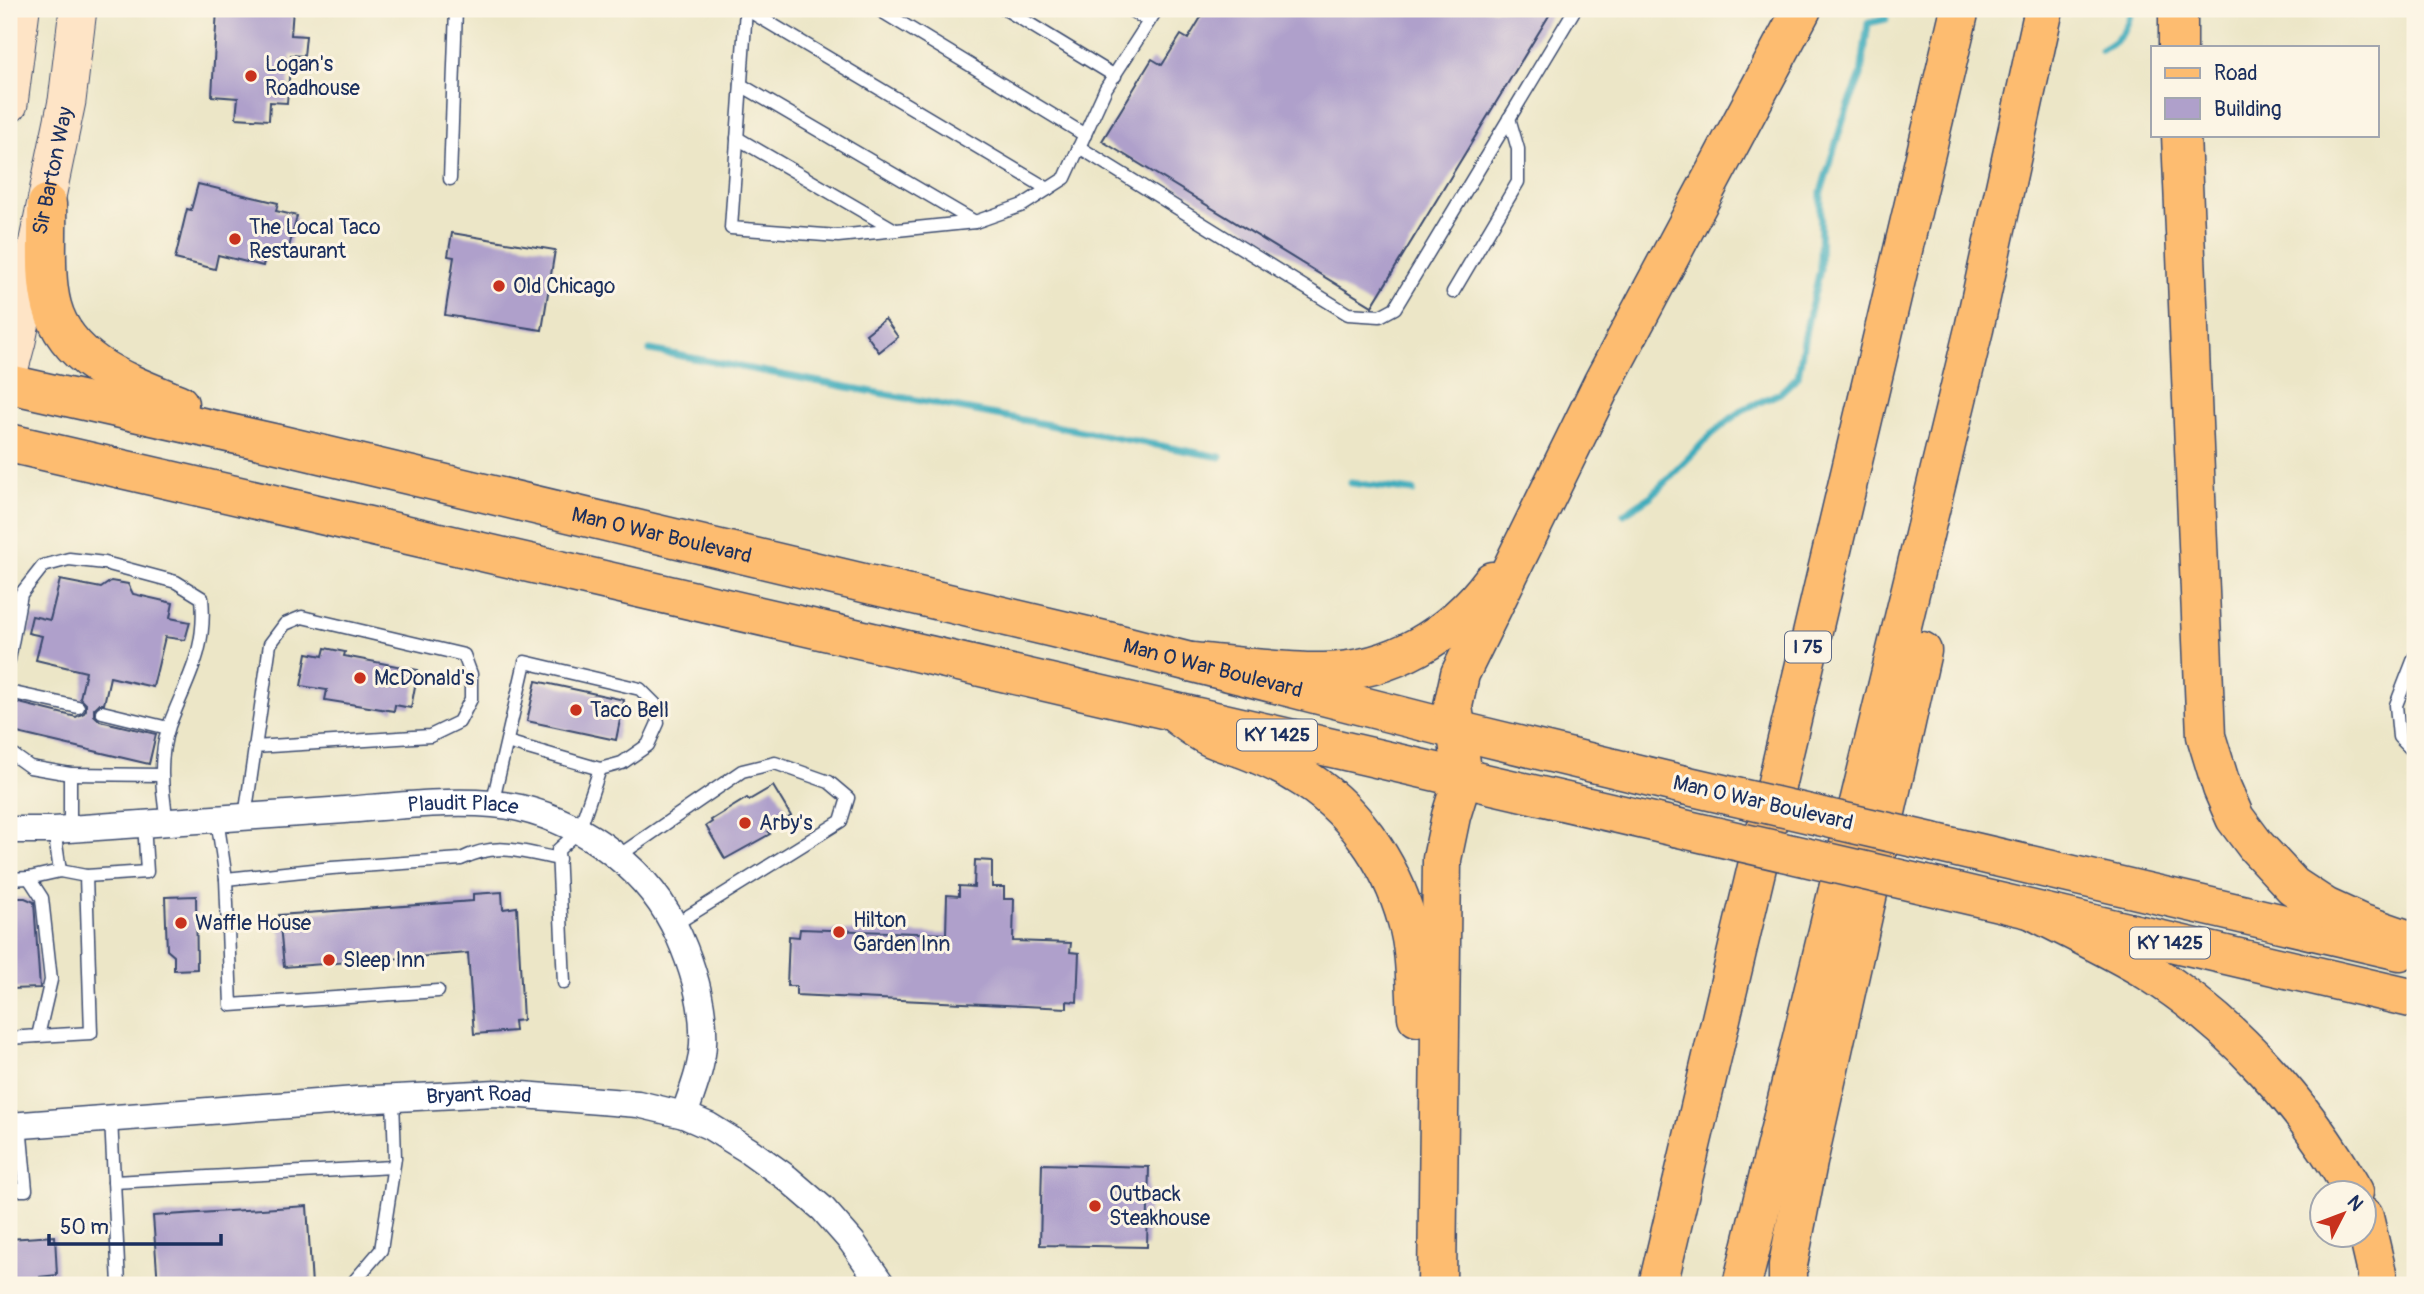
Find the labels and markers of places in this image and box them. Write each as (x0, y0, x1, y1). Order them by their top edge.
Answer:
place label: Logan's Roadhouse (265, 51, 361, 102)
marker: Logan's Roadhouse (243, 68, 259, 84)
place label: The Local Taco Restaurant (249, 214, 381, 265)
marker: The Local Taco Restaurant (227, 231, 243, 247)
place label: Old Chicago (513, 273, 615, 300)
marker: Old Chicago (491, 278, 507, 294)
place label: McDonald's (374, 665, 475, 692)
marker: McDonald's (352, 670, 368, 686)
place label: Taco Bell (590, 697, 669, 724)
marker: Taco Bell (568, 702, 584, 718)
place label: Arby's (759, 810, 813, 837)
marker: Arby's (737, 815, 753, 831)
place label: Hilton Garden Inn (853, 907, 950, 958)
place label: Waffle House (195, 910, 312, 937)
marker: Waffle House (173, 915, 189, 931)
marker: Hilton Garden Inn (831, 924, 847, 940)
place label: Sleep Inn (343, 947, 425, 974)
marker: Sleep Inn (321, 952, 337, 968)
place label: Outback Steakhouse (1109, 1181, 1211, 1232)
marker: Outback Steakhouse (1087, 1198, 1103, 1214)

